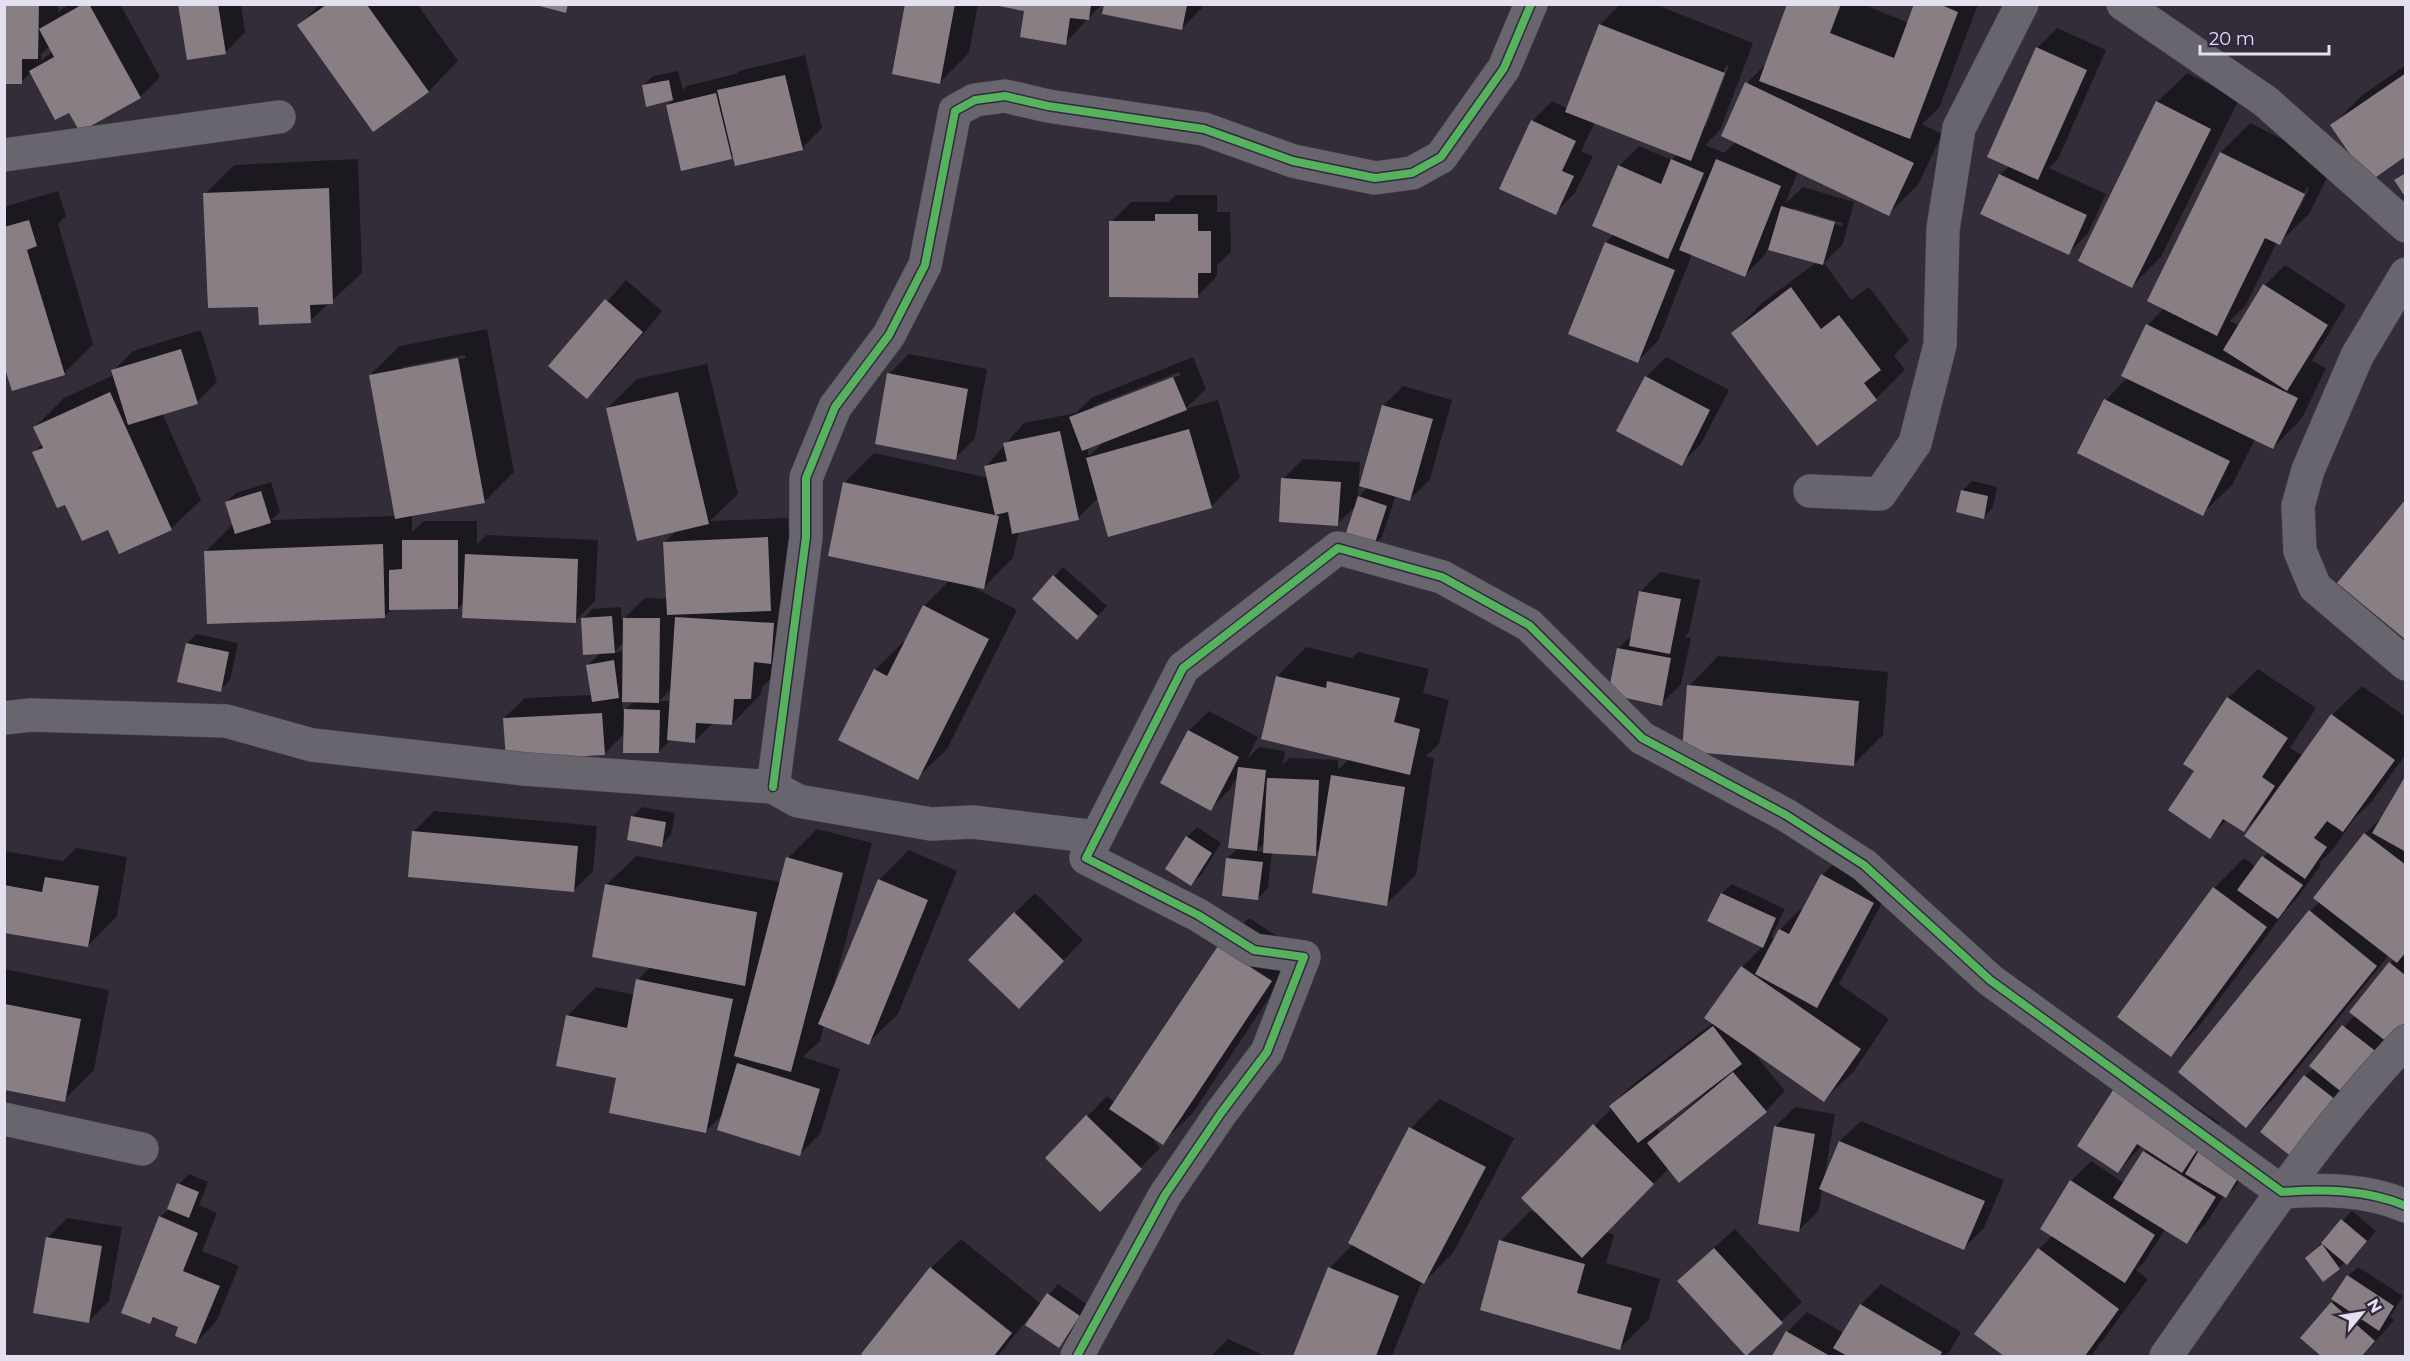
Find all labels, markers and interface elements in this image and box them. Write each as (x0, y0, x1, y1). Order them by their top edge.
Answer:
scale bar (2200, 18, 2329, 56)
text: 20 m (2209, 28, 2255, 50)
north arrow (2332, 1283, 2392, 1343)
text: N (2363, 1295, 2386, 1316)

